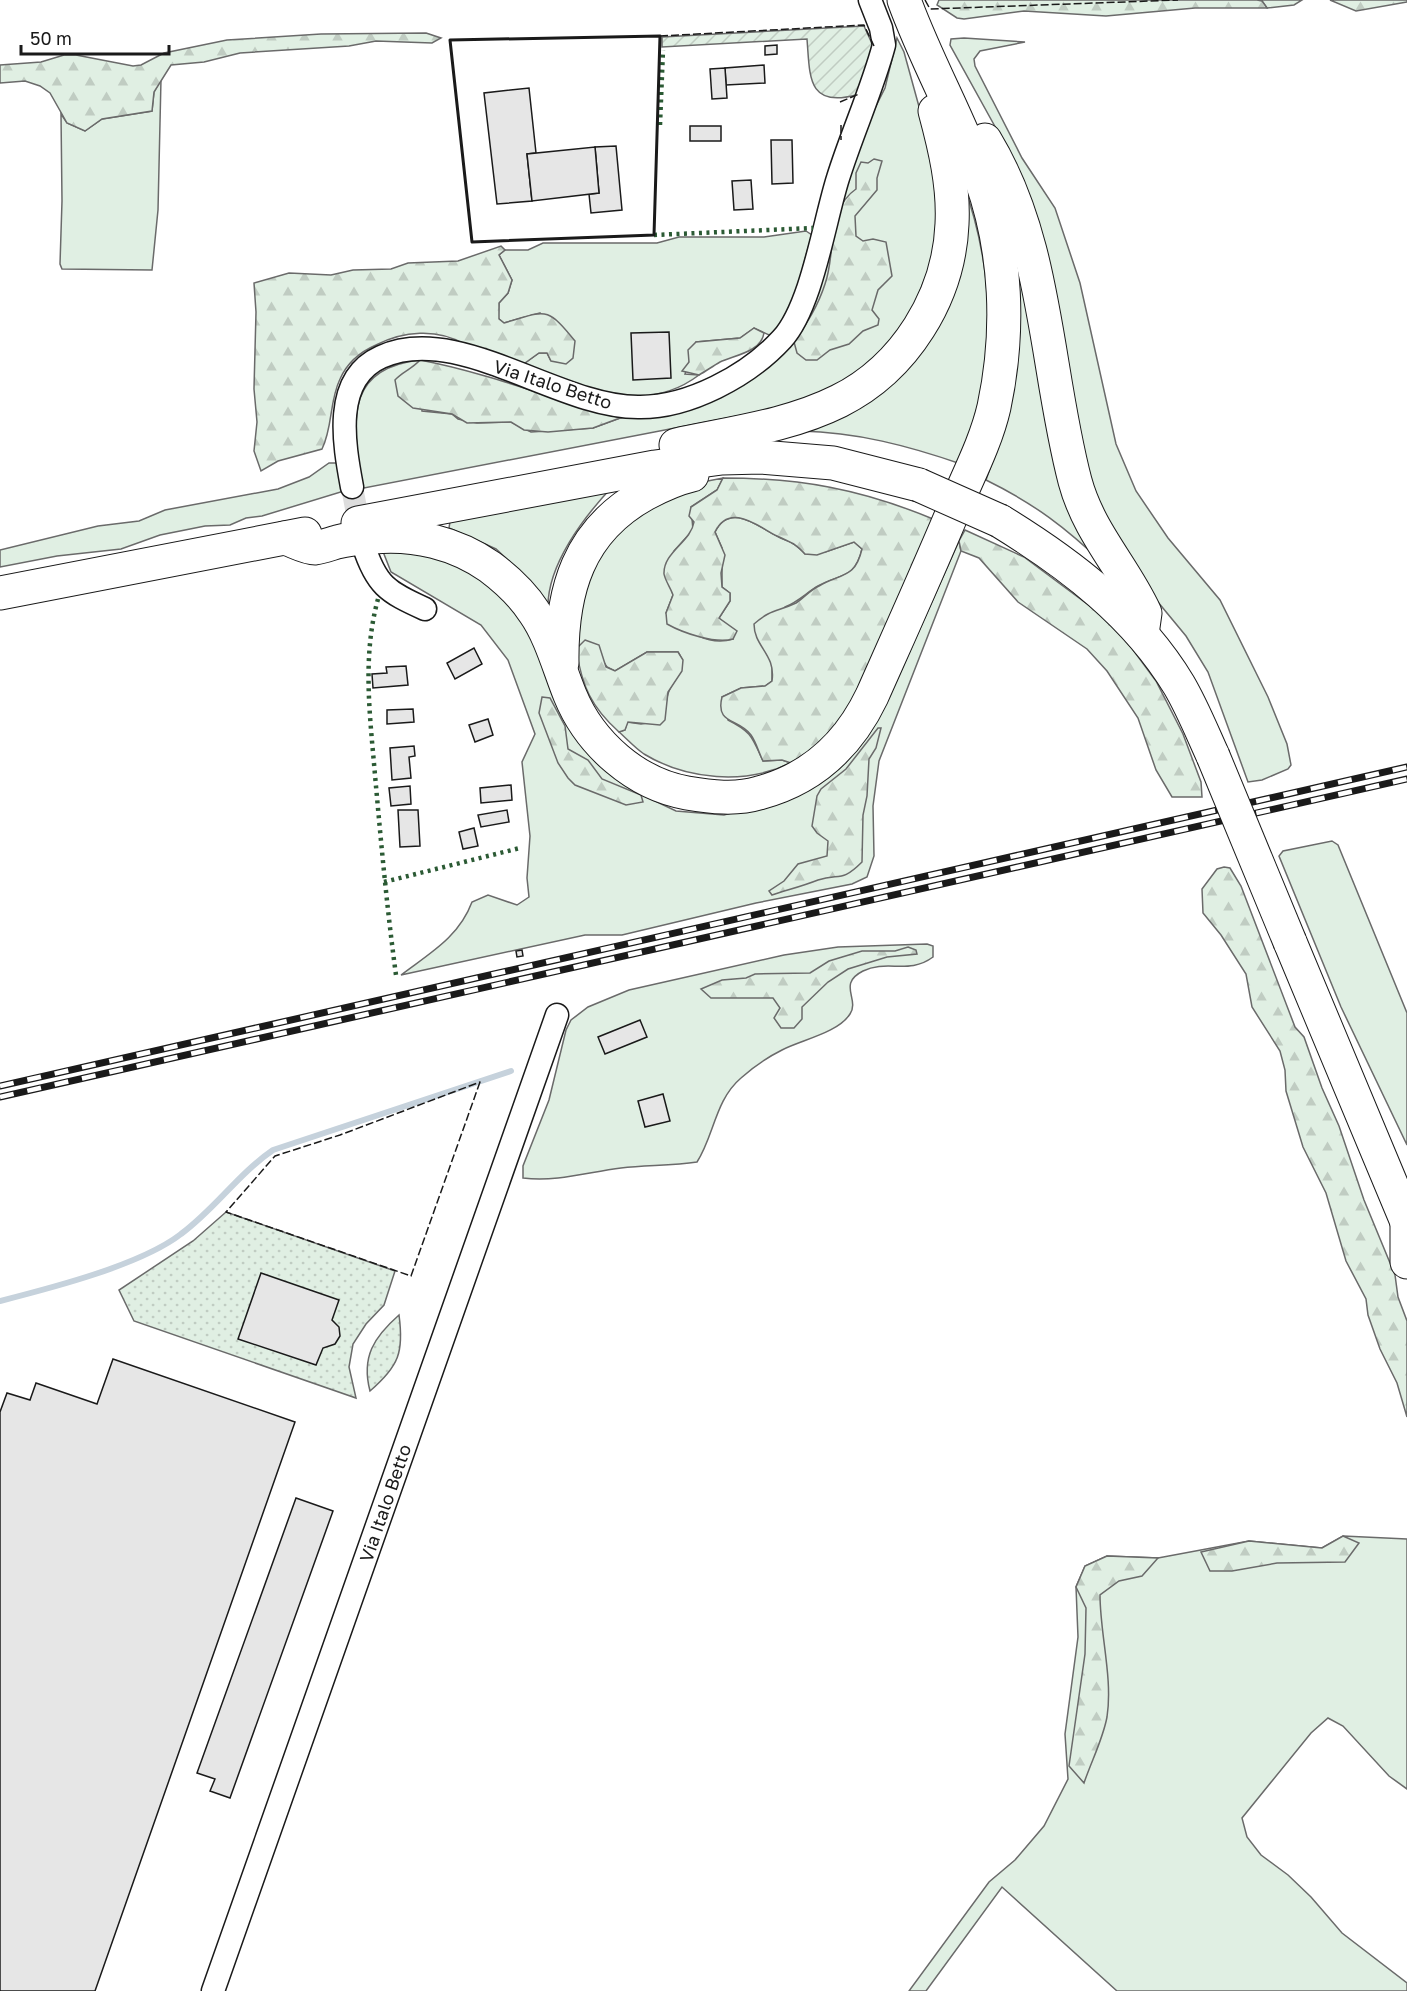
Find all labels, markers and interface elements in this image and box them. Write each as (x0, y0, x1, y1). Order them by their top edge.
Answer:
scale bar (21, 18, 170, 56)
text: 50 m (30, 27, 72, 49)
street label: Via Italo Betto (491, 355, 615, 413)
street label: Via Italo Betto (355, 1441, 415, 1565)

